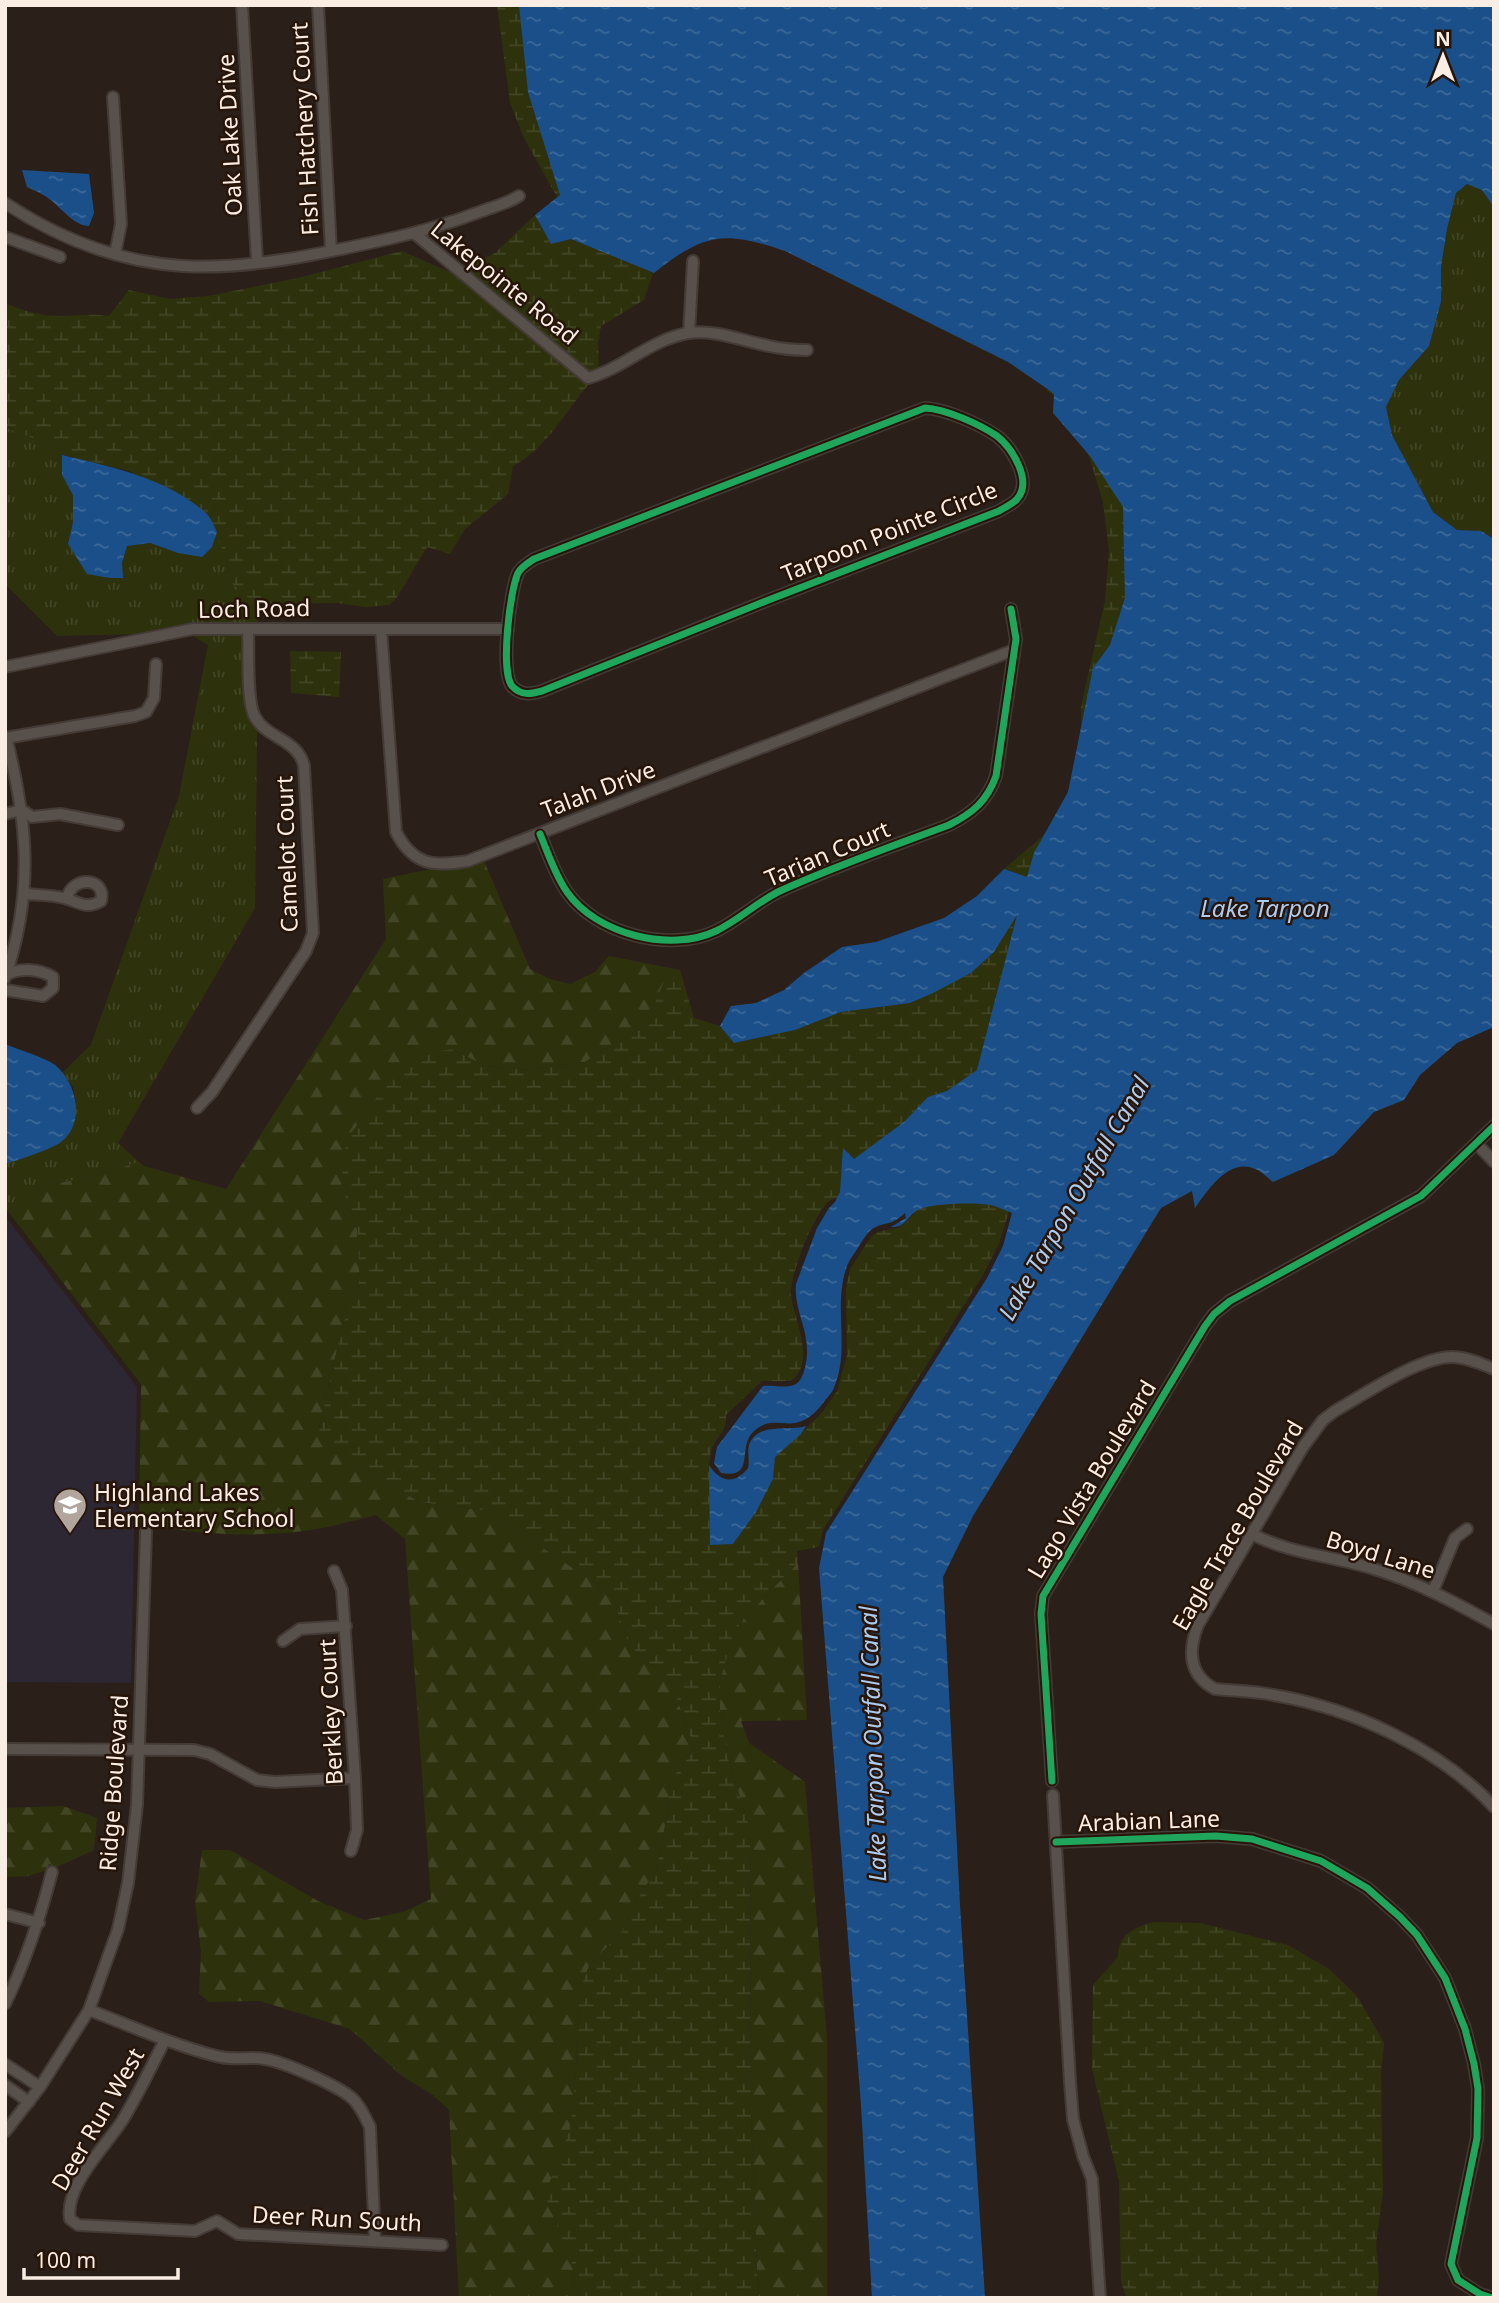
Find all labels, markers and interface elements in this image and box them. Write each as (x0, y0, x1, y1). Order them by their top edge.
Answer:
north arrow (1408, 21, 1478, 91)
street label: Fish Hatchery Court (282, 22, 326, 236)
text: N (1435, 26, 1451, 52)
street label: Oak Lake Drive (209, 53, 249, 217)
street label: Lakepointe Road (425, 213, 585, 351)
street label: Tarpoon Pointe Circle (776, 473, 1002, 589)
street label: Loch Road (197, 591, 311, 625)
street label: Talah Drive (536, 753, 660, 825)
street label: Camelot Court (267, 775, 305, 933)
street label: Tarian Court (760, 812, 894, 894)
water label: Lake Tarpon (1200, 891, 1330, 924)
water label: Lake Tarpon Outfall Canal (990, 1070, 1157, 1326)
street label: Lago Vista Boulevard (1019, 1374, 1163, 1584)
street label: Eagle Trace Boulevard (1164, 1414, 1310, 1636)
place label: Highland Lakes Elementary School (94, 1476, 294, 1534)
school or university icon: Highland Lakes Elementary School (51, 1486, 89, 1535)
street label: Boyd Lane (1323, 1522, 1439, 1586)
water label: Lake Tarpon Outfall Canal (851, 1605, 893, 1883)
street label: Berkley Court (310, 1638, 350, 1786)
street label: Ridge Boulevard (91, 1694, 135, 1872)
street label: Arabian Lane (1078, 1802, 1220, 1838)
street label: Deer Run West (43, 2042, 151, 2196)
street label: Deer Run South (251, 2198, 423, 2238)
scale bar (24, 2236, 178, 2280)
text: 100 m (35, 2246, 96, 2274)

